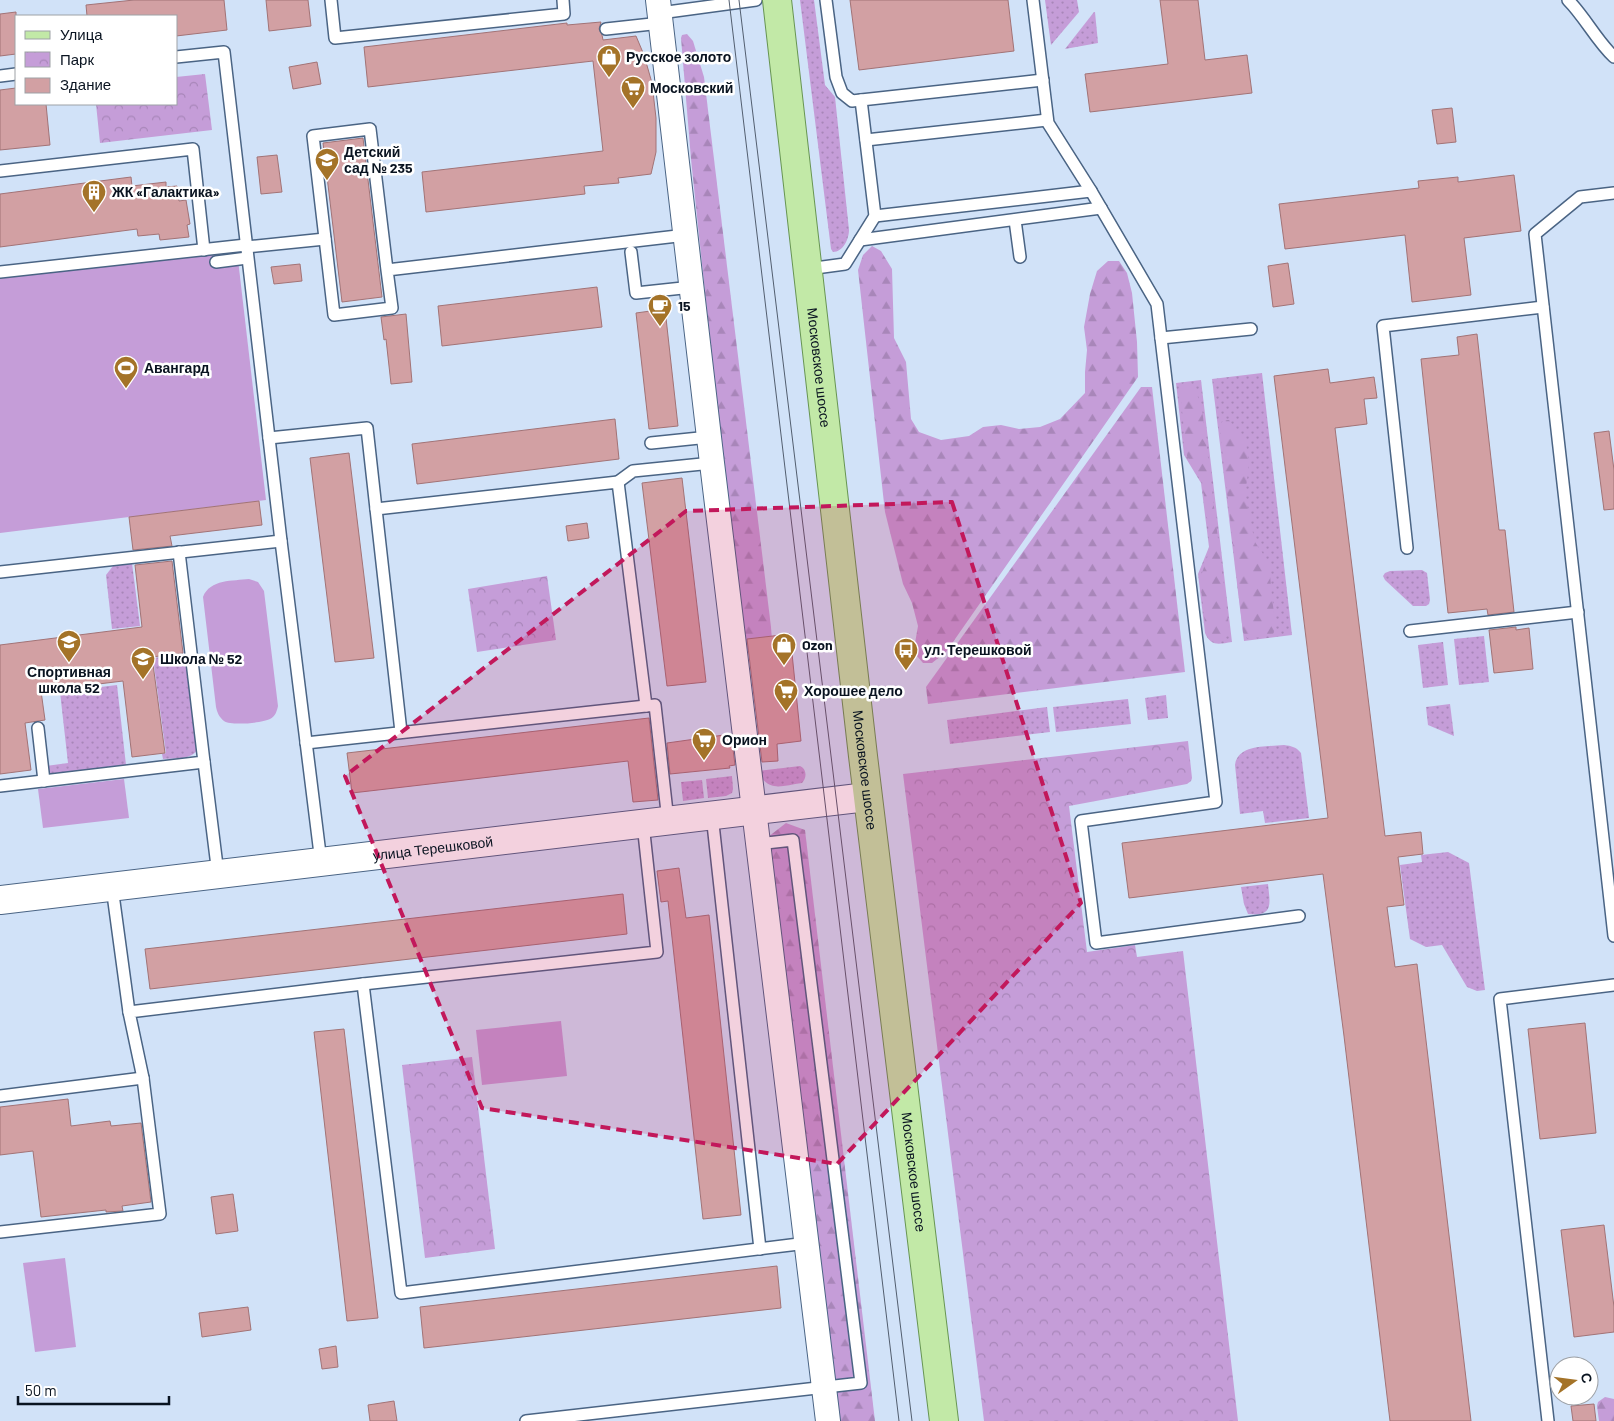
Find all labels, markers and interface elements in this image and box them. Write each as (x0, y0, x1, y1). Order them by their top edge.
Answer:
legend (15, 15, 178, 105)
text: Улица (60, 25, 103, 43)
shop icon: Русское золото (596, 44, 622, 78)
place label: Русское золото (626, 48, 731, 65)
text: Парк (60, 50, 94, 68)
text: Здание (60, 75, 111, 93)
supermarket icon: Московский (620, 75, 646, 109)
place label: Московский (650, 79, 733, 96)
place label: Детский сад № 235 (344, 143, 413, 176)
school or university icon: Детский сад № 235 (314, 147, 340, 181)
building icon: ЖК «Галактика» (81, 179, 107, 213)
place label: ЖК «Галактика» (111, 183, 220, 200)
cafe icon: 15 (647, 293, 673, 327)
place label: 15 (678, 297, 691, 314)
street label: Московское шоссе (804, 307, 835, 429)
sports icon: Авангард (113, 355, 139, 389)
place label: Авангард (144, 359, 210, 376)
school or university icon: Спортивная школа 52 (56, 629, 82, 663)
shop icon: Ozon (771, 632, 797, 666)
place label: Ozon (802, 636, 833, 653)
bus stop icon: ул. Терешковой (893, 637, 919, 671)
place label: ул. Терешковой (924, 641, 1032, 658)
school or university icon: Школа № 52 (130, 646, 156, 680)
place label: Школа № 52 (160, 650, 243, 667)
place label: Спортивная школа 52 (27, 663, 111, 696)
supermarket icon: Хорошее дело (773, 678, 799, 712)
place label: Хорошее дело (804, 682, 903, 699)
street label: Московское шоссе (850, 709, 881, 831)
supermarket icon: Орион (691, 727, 717, 761)
place label: Орион (722, 731, 767, 748)
street label: улица Терешковой (372, 833, 494, 864)
street label: Московское шоссе (898, 1111, 930, 1233)
north arrow (1549, 1356, 1599, 1406)
text: С (1578, 1371, 1597, 1385)
scale bar (18, 1374, 169, 1406)
text: 50 m (25, 1381, 57, 1399)

